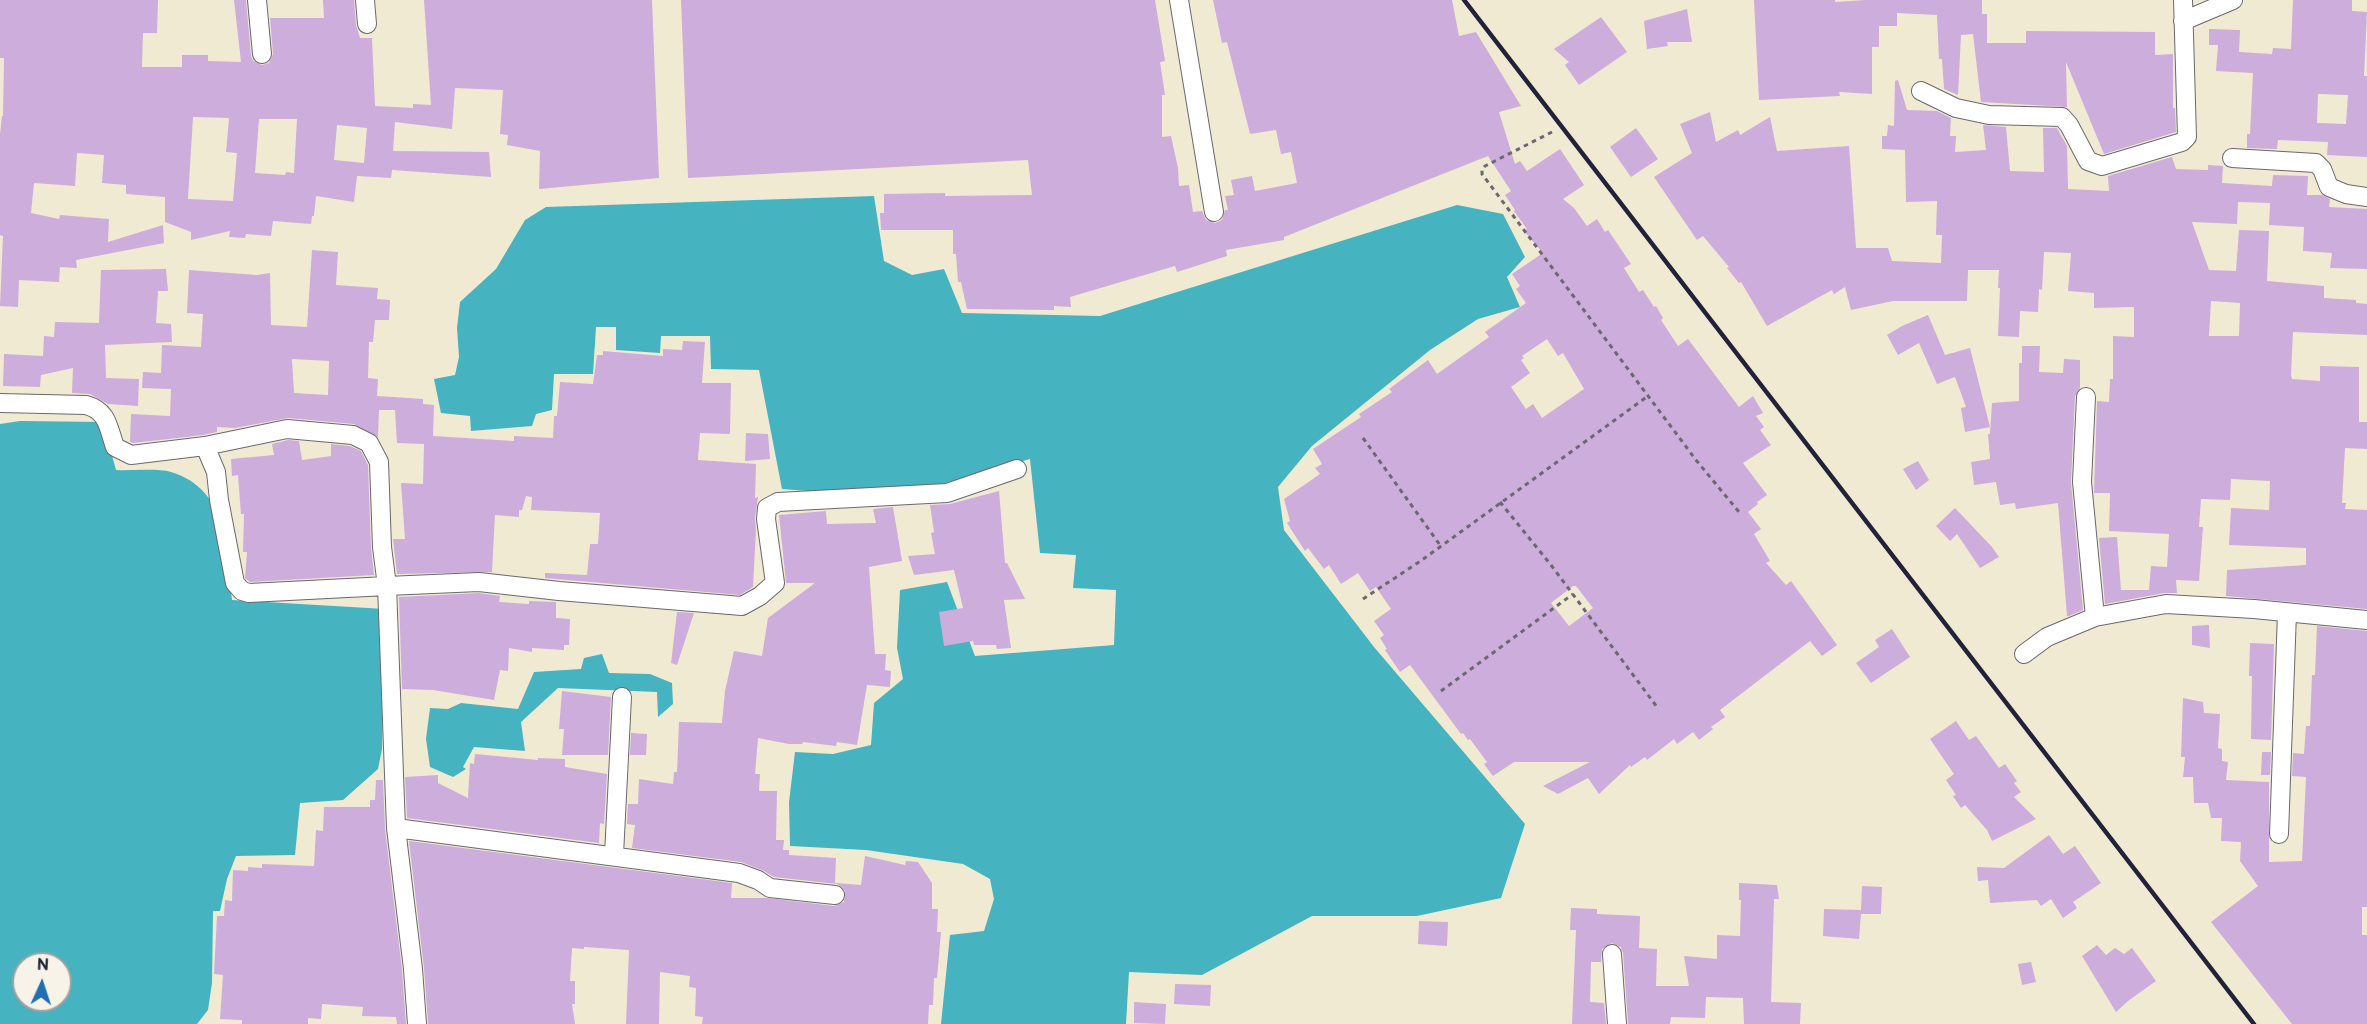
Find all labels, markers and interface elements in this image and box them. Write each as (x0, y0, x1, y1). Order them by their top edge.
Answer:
north arrow (12, 952, 72, 1012)
text: N (36, 956, 49, 975)

